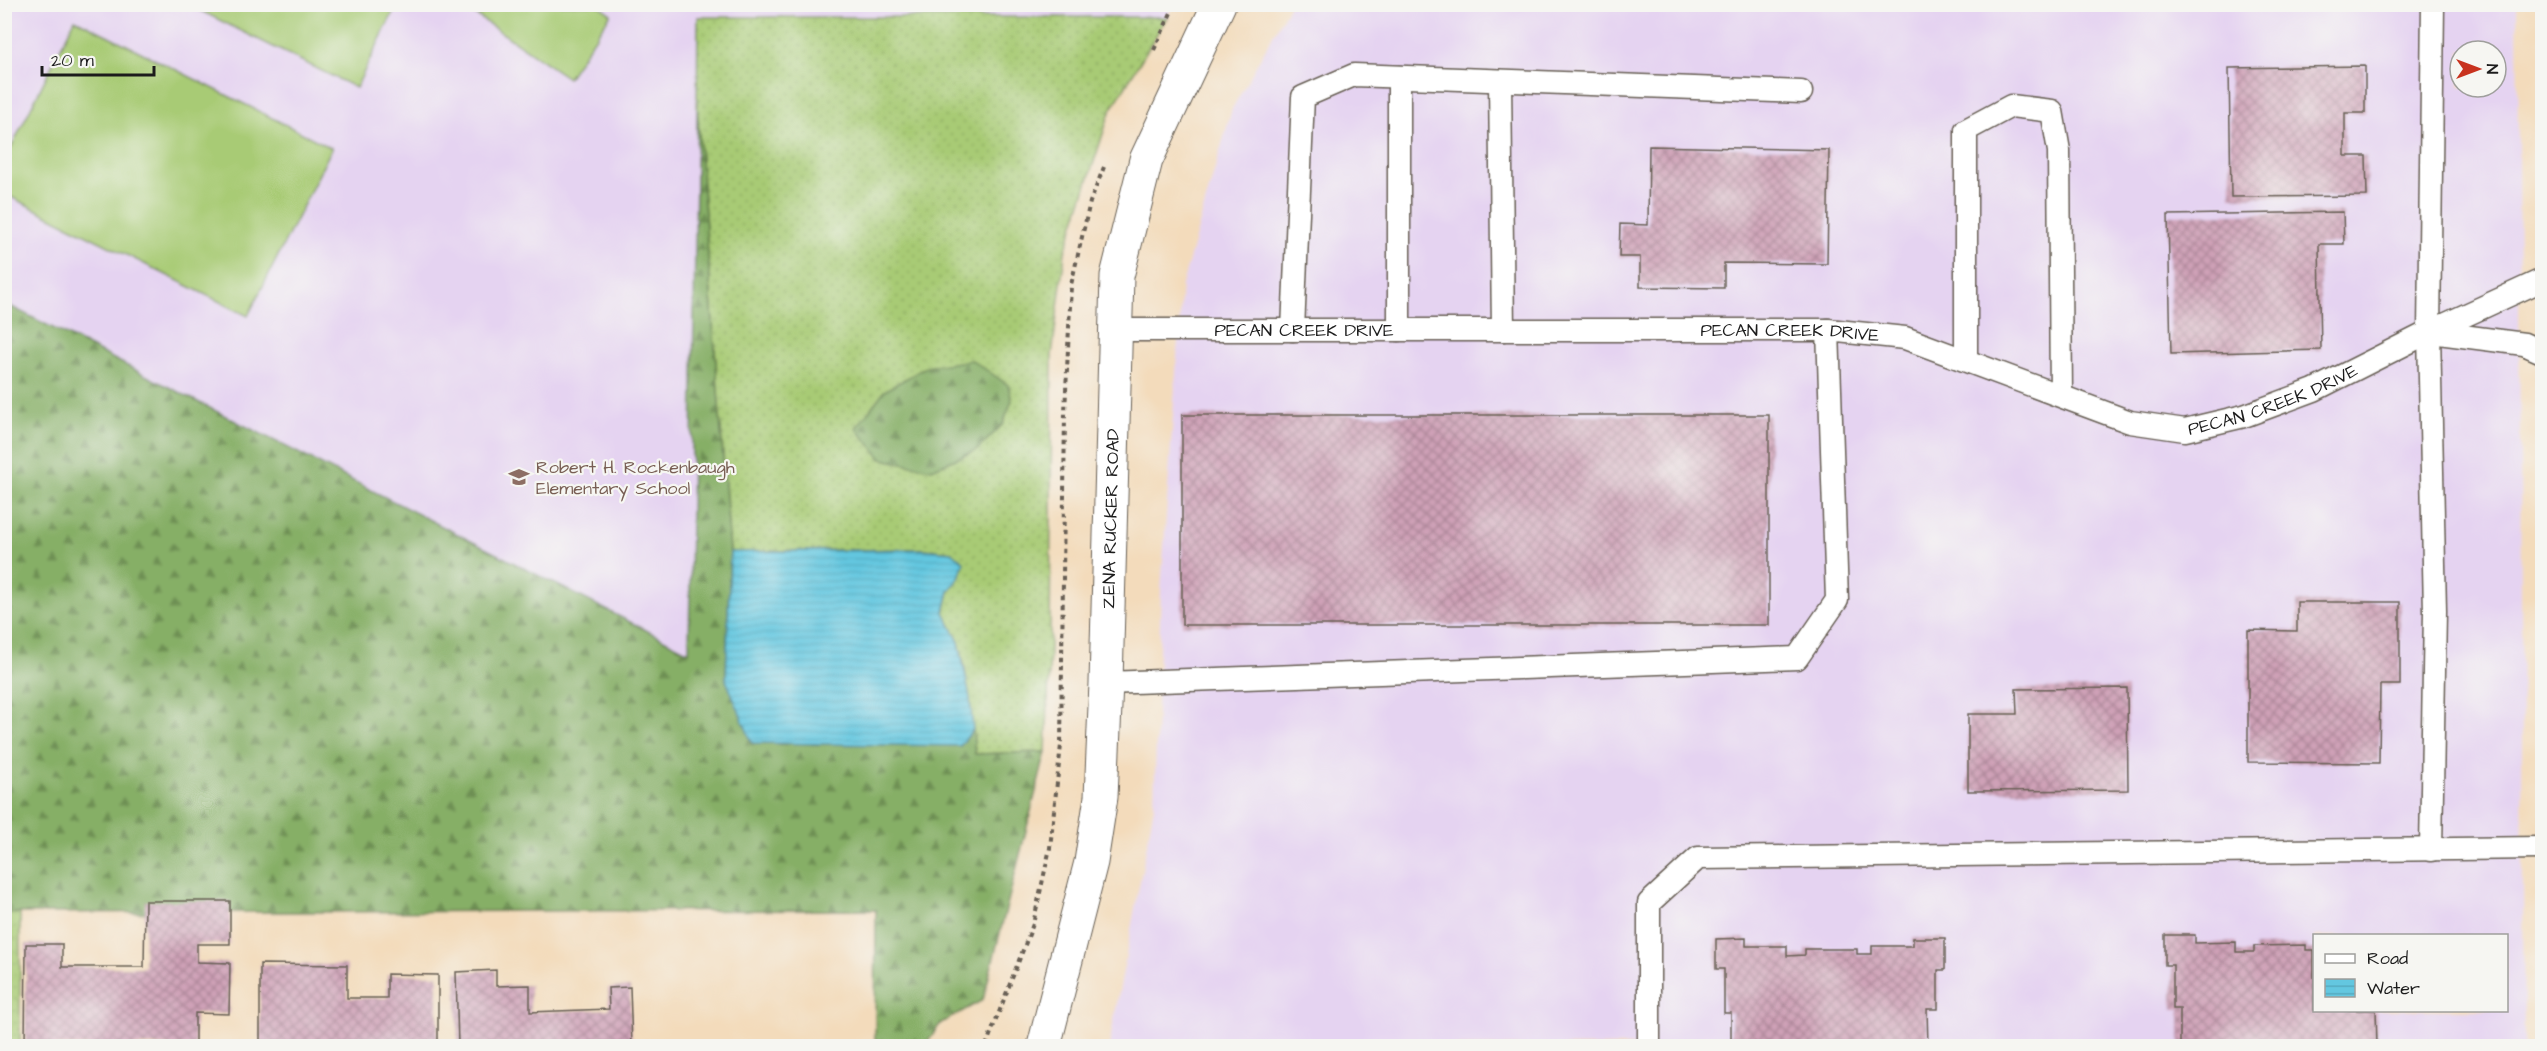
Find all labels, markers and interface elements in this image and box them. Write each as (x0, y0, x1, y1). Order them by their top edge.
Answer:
scale bar (42, 39, 154, 77)
north arrow (2448, 39, 2508, 99)
text: 20 m (51, 48, 94, 73)
text: N (2481, 64, 2503, 74)
street label: PECAN CREEK DRIVE (1214, 318, 1394, 343)
street label: PECAN CREEK DRIVE (1700, 318, 1881, 348)
street label: PECAN CREEK DRIVE (2185, 357, 2362, 441)
street label: ZENA RUCKER ROAD (1096, 428, 1125, 609)
place label: Robert H. Rockenbaugh Elementary School (536, 455, 735, 502)
school or university icon: Robert H. Rockenbaugh Elementary School (507, 465, 531, 489)
legend (2313, 934, 2508, 1012)
text: Road (2367, 946, 2408, 971)
text: Water (2367, 976, 2420, 1001)

